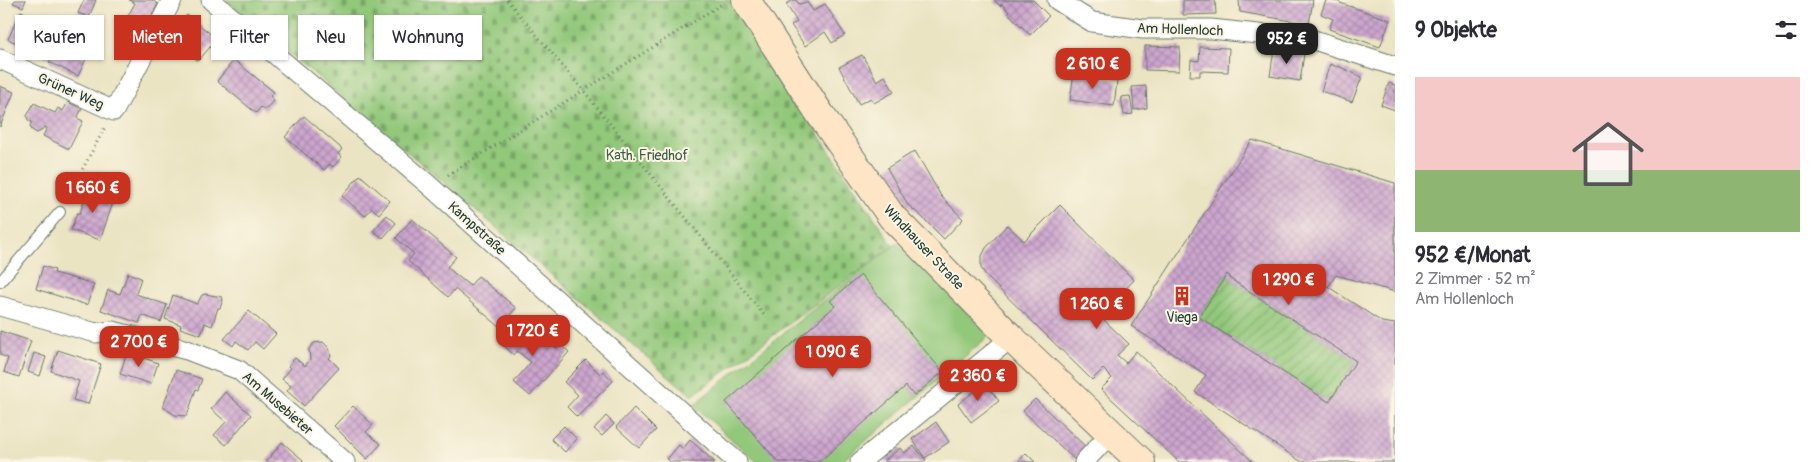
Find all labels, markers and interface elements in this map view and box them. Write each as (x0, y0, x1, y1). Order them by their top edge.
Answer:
chip: Kaufen (15, 15, 104, 60)
chip: Mieten (114, 15, 201, 60)
chip: Filter (211, 15, 288, 60)
chip: Neu (298, 15, 364, 60)
chip: Wohnung (374, 15, 482, 60)
icon: filters (1772, 16, 1800, 44)
text: 9 Objekte (1415, 17, 1497, 44)
street label: Am Hollenloch (1137, 19, 1223, 40)
pin: 952 € (1252, 22, 1322, 65)
text: 952 € (1267, 29, 1307, 49)
pin: 2 610 € (1047, 48, 1139, 90)
text: 2 610 € (1067, 54, 1119, 74)
street label: Grüner Weg (35, 69, 106, 114)
icon: home (1563, 109, 1653, 199)
park label: Kath. Friedhof (606, 147, 688, 164)
pin: 1 660 € (47, 172, 139, 214)
text: 1 660 € (66, 178, 120, 198)
street label: Kampstraße (444, 198, 509, 259)
street label: Windhauser Straße (880, 201, 967, 293)
text: 952 €/Monat (1415, 242, 1531, 269)
pin: 1 290 € (1243, 264, 1335, 306)
text: 2 Zimmer · 52 m² (1415, 269, 1536, 289)
text: 1 290 € (1263, 270, 1315, 290)
building icon: Viega (1171, 285, 1193, 307)
pin: 1 260 € (1051, 288, 1143, 330)
text: Am Hollenloch (1415, 289, 1514, 309)
text: 1 260 € (1071, 294, 1123, 314)
place label: Viega (1166, 309, 1198, 326)
pin: 1 720 € (487, 314, 579, 357)
text: 1 720 € (507, 321, 559, 341)
pin: 2 700 € (93, 326, 185, 368)
text: 2 700 € (111, 332, 167, 352)
pin: 1 090 € (787, 336, 879, 378)
text: 1 090 € (806, 342, 860, 362)
pin: 2 360 € (932, 360, 1024, 402)
text: 2 360 € (950, 366, 1006, 386)
street label: Am Musebieter (239, 368, 317, 439)

